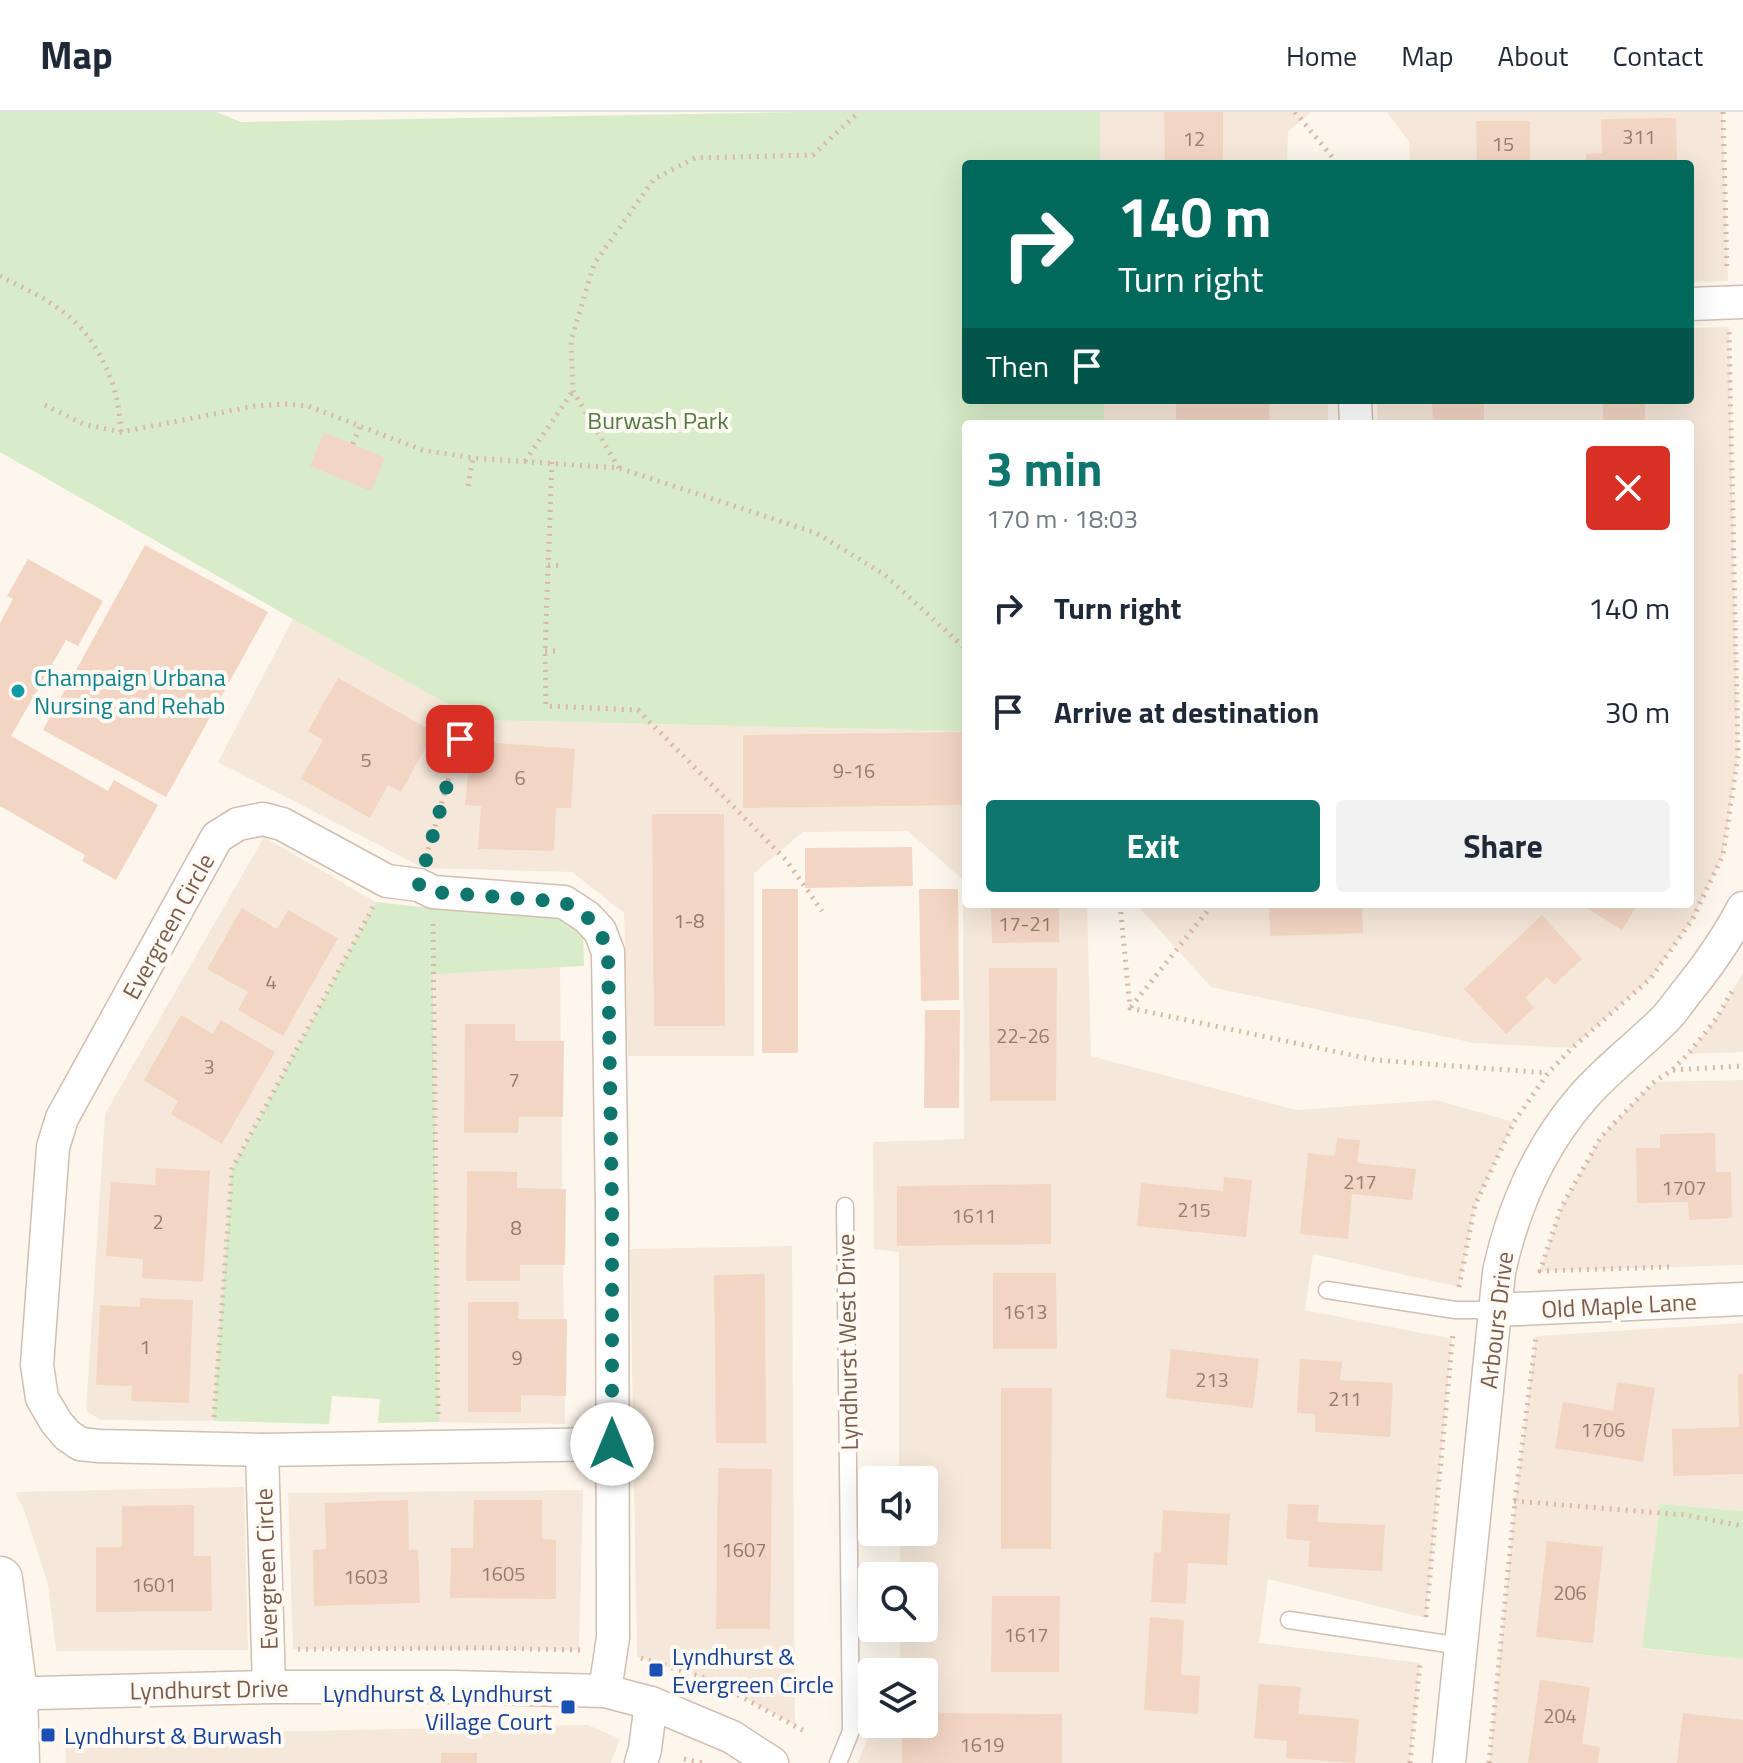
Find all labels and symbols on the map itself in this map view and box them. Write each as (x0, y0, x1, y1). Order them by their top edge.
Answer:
house number: 311 (1622, 121, 1656, 152)
house number: 12 (1183, 123, 1205, 154)
house number: 15 (1492, 128, 1514, 159)
park label: Burwash Park (587, 402, 729, 438)
place label: Champaign Urbana Nursing and Rehab (34, 659, 226, 723)
marker: Champaign Urbana Nursing and Rehab (9, 682, 27, 700)
pin (426, 705, 494, 773)
house number: 5 (360, 744, 372, 775)
house number: 9-16 (833, 755, 875, 786)
house number: 6 (514, 762, 526, 793)
street label: Evergreen Circle (113, 846, 223, 1006)
house number: 1-8 (673, 905, 705, 936)
house number: 17-21 (998, 908, 1052, 939)
house number: 4 (265, 966, 277, 997)
house number: 22-26 (996, 1020, 1050, 1051)
house number: 3 (203, 1051, 215, 1082)
house number: 7 (508, 1064, 520, 1095)
house number: 217 (1343, 1166, 1377, 1197)
house number: 1707 (1662, 1172, 1706, 1203)
house number: 215 (1177, 1194, 1211, 1225)
house number: 1611 (952, 1200, 996, 1231)
house number: 2 (152, 1206, 164, 1237)
house number: 8 (510, 1212, 522, 1243)
street label: Lyndhurst West Drive (827, 1233, 867, 1451)
street label: Arbours Drive (1470, 1249, 1522, 1391)
street label: Old Maple Lane (1540, 1283, 1698, 1327)
house number: 1613 (1003, 1296, 1047, 1327)
house number: 1 (139, 1331, 151, 1362)
house number: 9 (511, 1342, 523, 1373)
house number: 213 (1195, 1364, 1229, 1395)
house number: 211 (1328, 1383, 1362, 1414)
position arrow (570, 1402, 654, 1486)
house number: 1706 (1581, 1414, 1625, 1445)
street label: Evergreen Circle (245, 1487, 287, 1651)
house number: 1607 (722, 1534, 766, 1565)
house number: 1605 (481, 1558, 525, 1589)
house number: 1603 (344, 1561, 388, 1592)
house number: 1601 (132, 1569, 176, 1600)
house number: 206 (1553, 1577, 1587, 1608)
house number: 1617 (1004, 1619, 1048, 1650)
place label: Lyndhurst & Evergreen Circle (672, 1638, 834, 1702)
marker: Lyndhurst & Evergreen Circle (647, 1661, 665, 1679)
street label: Lyndhurst Drive (129, 1670, 289, 1708)
place label: Lyndhurst & Lyndhurst Village Court (323, 1675, 553, 1739)
marker: Lyndhurst & Lyndhurst Village Court (559, 1698, 577, 1716)
house number: 204 (1543, 1700, 1577, 1731)
place label: Lyndhurst & Burwash (64, 1717, 282, 1753)
marker: Lyndhurst & Burwash (39, 1726, 57, 1744)
house number: 1619 (960, 1729, 1004, 1760)

